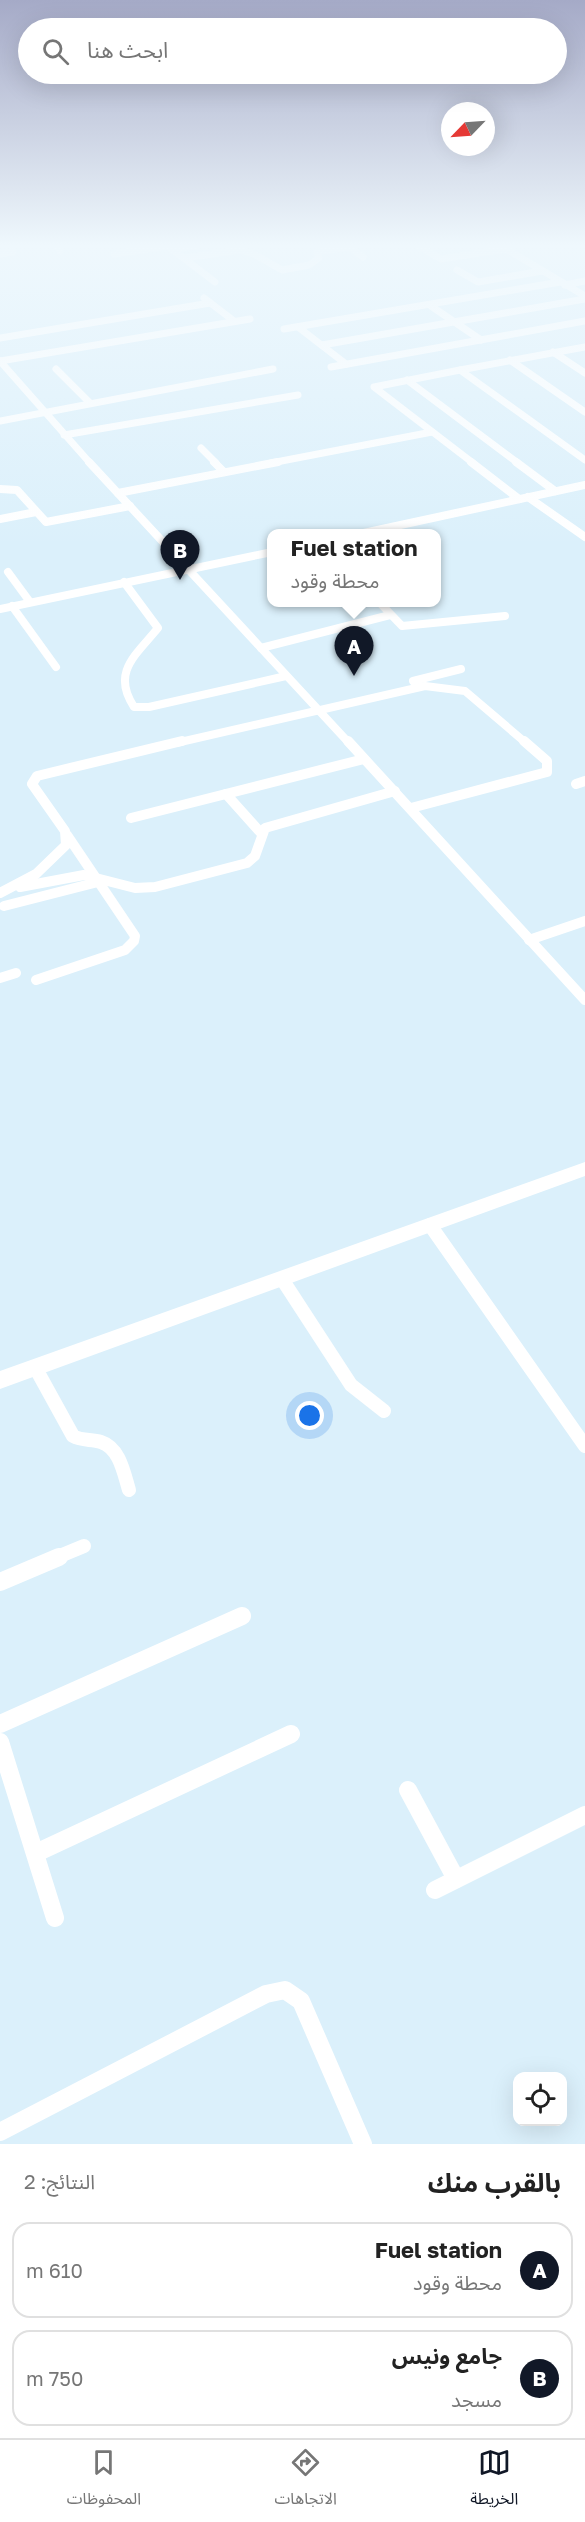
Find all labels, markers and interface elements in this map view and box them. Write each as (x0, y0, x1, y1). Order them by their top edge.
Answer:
search box (18, 18, 567, 84)
icon: search (39, 35, 72, 68)
text: ابحث هنا (87, 36, 168, 63)
north arrow (441, 102, 495, 156)
popup (267, 529, 441, 607)
pin: B (160, 530, 200, 580)
text: Fuel station (290, 534, 418, 561)
text: محطة وقود (290, 568, 379, 592)
pin: A (334, 626, 374, 676)
your location (295, 1401, 324, 1430)
map controls (513, 2072, 567, 2126)
button: locate (513, 2072, 567, 2126)
text: بالقرب منك (428, 2167, 561, 2198)
text: النتائج: 2 (24, 2169, 95, 2193)
text: Fuel station (375, 2236, 502, 2263)
text: 610 m (26, 2258, 83, 2282)
text: A (532, 2258, 547, 2282)
text: محطة وقود (413, 2270, 502, 2294)
text: جامع ونيس (392, 2342, 502, 2369)
text: 750 m (26, 2366, 83, 2390)
text: B (532, 2366, 547, 2390)
text: مسجد (451, 2387, 502, 2411)
tab: المحفوظات (67, 2446, 141, 2516)
tab: الاتجاهات (274, 2446, 337, 2516)
tab: الخريطة (470, 2446, 518, 2516)

